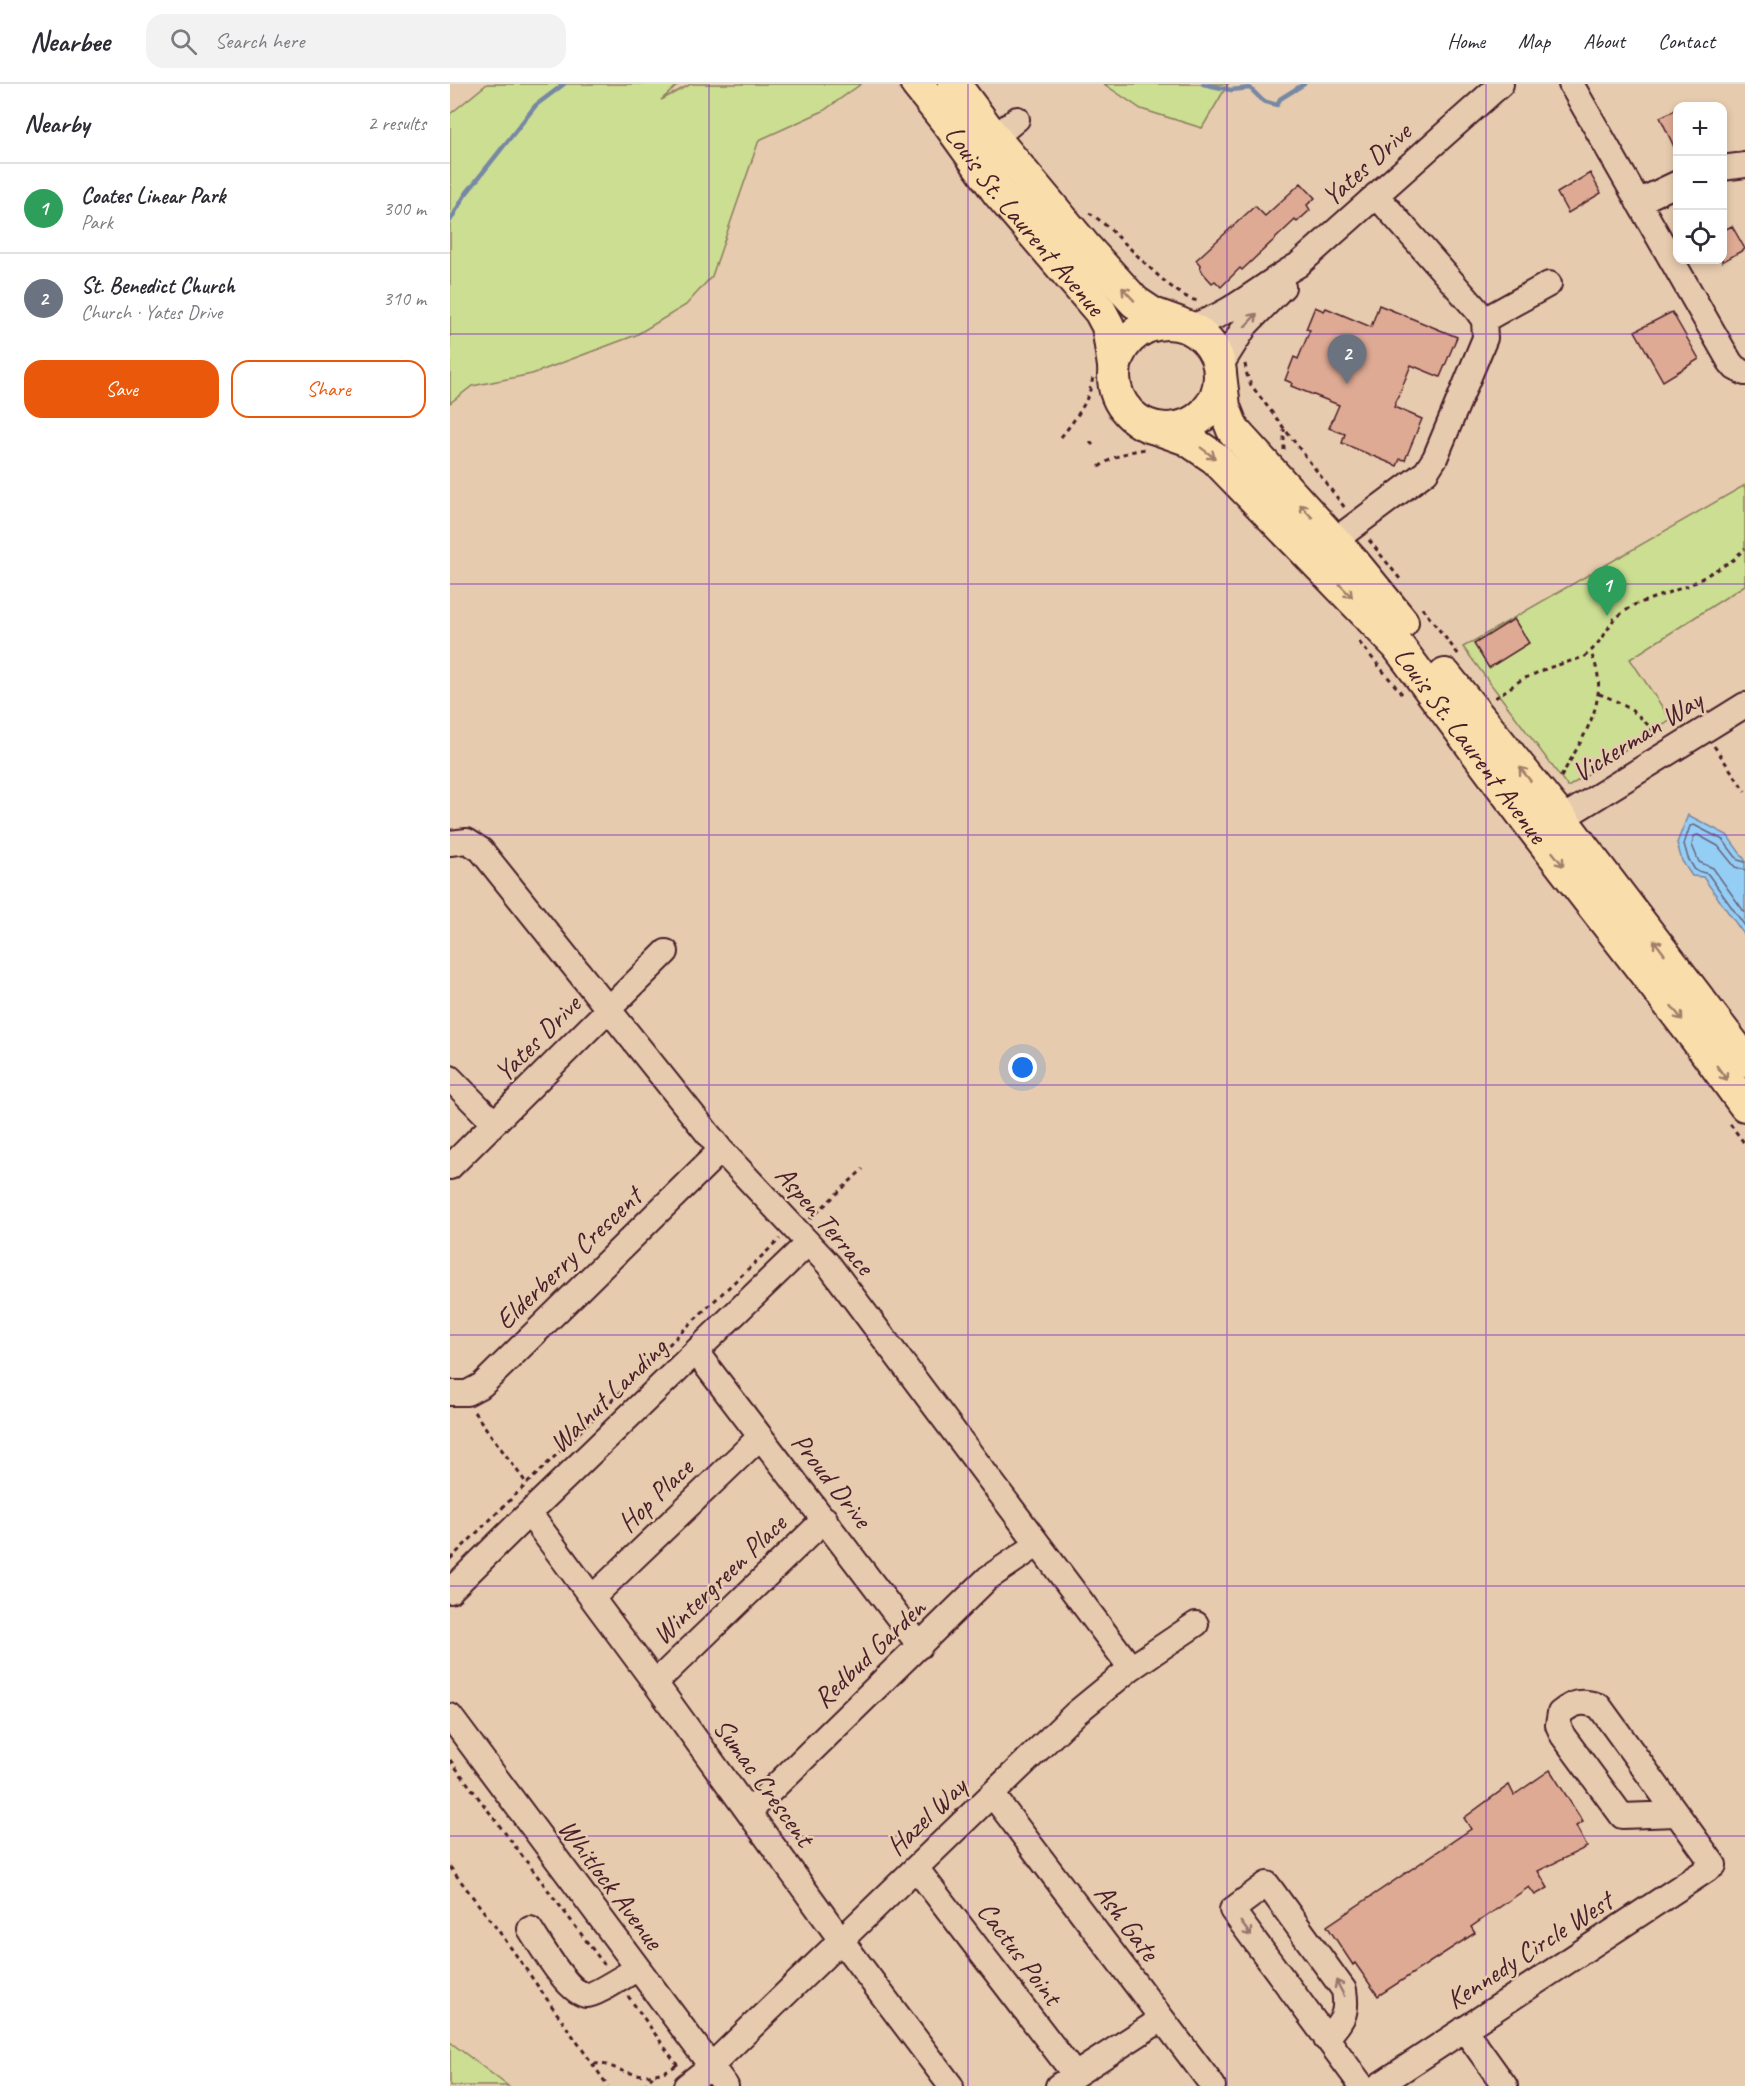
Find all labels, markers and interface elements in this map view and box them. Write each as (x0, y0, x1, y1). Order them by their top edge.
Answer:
search box (146, 14, 566, 68)
text: Nearbee (30, 24, 110, 59)
icon: search (167, 25, 200, 58)
text: Search here (215, 27, 304, 55)
text: Home (1447, 28, 1485, 54)
text: Map (1518, 28, 1550, 54)
text: About (1583, 28, 1625, 54)
text: Contact (1658, 28, 1715, 54)
map controls (1673, 102, 1727, 264)
button: + (1673, 102, 1727, 156)
text: Nearby (24, 107, 89, 140)
text: 2 results (367, 111, 426, 136)
street label: Yates Drive (1314, 113, 1420, 213)
street label: Louis St. Laurent Avenue (938, 118, 1115, 324)
button: − (1673, 156, 1727, 210)
text: Coates Linear Park (81, 182, 225, 210)
text: 1 (39, 196, 48, 221)
text: 300 m (383, 196, 426, 221)
text: Park (81, 210, 113, 235)
button: locate (1673, 210, 1727, 264)
text: St. Benedict Church (81, 272, 235, 300)
text: 2 (39, 286, 48, 311)
text: 310 m (383, 286, 426, 311)
one-way arrow (1121, 287, 1135, 302)
text: Church · Yates Drive (81, 300, 222, 325)
one-way arrow (1244, 312, 1258, 327)
pin: 2 (1328, 334, 1366, 384)
button: Save (24, 360, 219, 418)
button: Share (231, 360, 426, 418)
one-way arrow (1200, 447, 1216, 459)
one-way arrow (1299, 503, 1313, 518)
pin: 1 (1588, 566, 1626, 616)
one-way arrow (1339, 584, 1353, 599)
street label: Louis St. Laurent Avenue (1387, 640, 1557, 851)
street label: Vickerman Way (1565, 681, 1711, 790)
one-way arrow (1518, 766, 1531, 782)
one-way arrow (1551, 851, 1564, 867)
one-way arrow (1652, 939, 1665, 955)
street label: Yates Drive (486, 986, 589, 1089)
one-way arrow (1671, 1005, 1684, 1021)
your location (1008, 1053, 1037, 1082)
one-way arrow (1716, 1064, 1728, 1080)
street label: Aspen Terrace (768, 1158, 883, 1283)
street label: Elderberry Crescent (487, 1177, 651, 1337)
street label: Walnut Landing (542, 1329, 675, 1460)
street label: Proud Drive (784, 1426, 881, 1536)
street label: Hop Place (610, 1449, 702, 1539)
street label: Wintergreen Place (645, 1505, 795, 1652)
street label: Redbud Garden (805, 1590, 934, 1715)
street label: Sumac Crescent (706, 1711, 824, 1855)
street label: Hazel Way (878, 1767, 975, 1863)
street label: Whitlock Avenue (551, 1812, 673, 1958)
street label: Ash Gate (1087, 1877, 1168, 1969)
street label: Kennedy Circle West (1439, 1881, 1622, 2017)
street label: Cactus Point (970, 1894, 1072, 2014)
one-way arrow (1239, 1921, 1252, 1937)
one-way arrow (1334, 1979, 1346, 1997)

